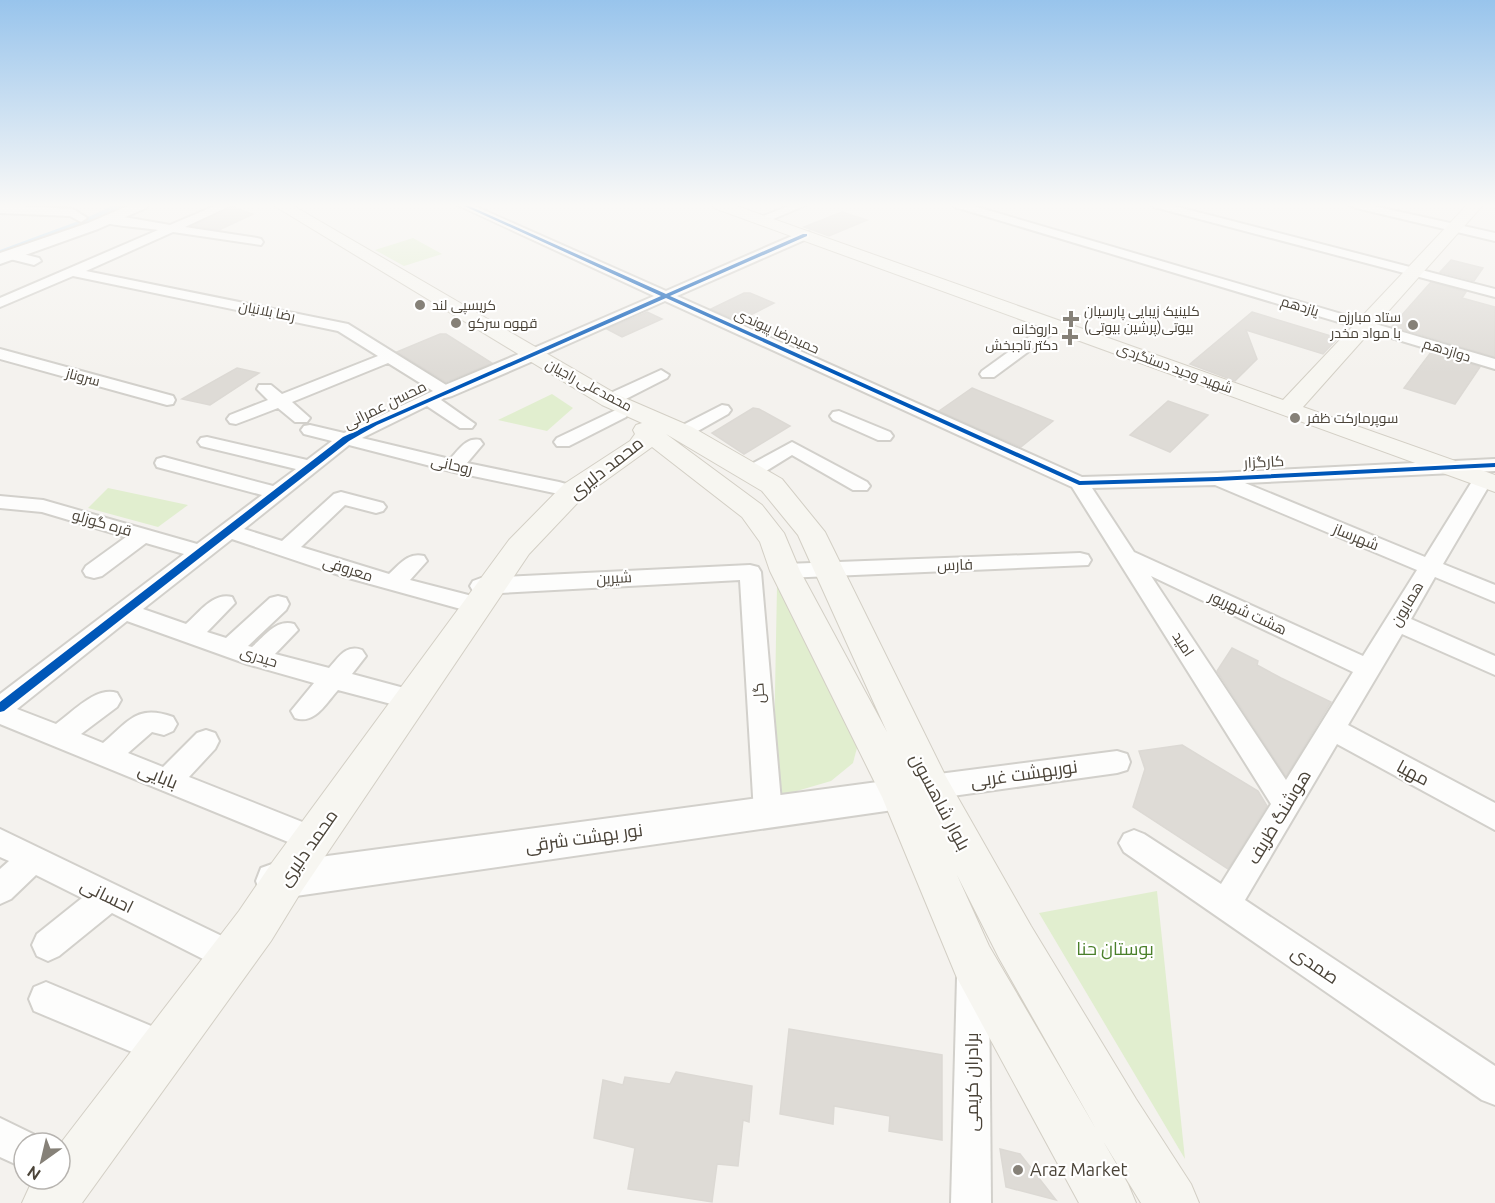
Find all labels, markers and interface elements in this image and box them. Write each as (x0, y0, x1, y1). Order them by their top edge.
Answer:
street label: یازدهم (1279, 293, 1321, 321)
place label: کریسپی لند (432, 297, 496, 315)
street label: رضا بلانیان (238, 298, 296, 324)
marker: کریسپی لند (413, 298, 427, 312)
place label: کلینیک زیبایی پارسیان بیوتی(پرشین بیوتی) (1084, 303, 1200, 337)
street label: حمیدرضا پیوندی (731, 305, 822, 359)
place label: ستاد مبارزه با مواد مخدر (1330, 309, 1401, 341)
marker: کلینیک زیبایی پارسیان بیوتی(پرشین بیوتی) (1062, 310, 1080, 328)
place label: قهوه سرکو (468, 315, 538, 331)
marker: قهوه سرکو (449, 316, 463, 330)
marker: ستاد مبارزه با مواد مخدر (1406, 318, 1420, 332)
place label: داروخانه دکتر تاجبخش (985, 321, 1058, 353)
marker: داروخانه دکتر تاجبخش (1063, 330, 1077, 344)
street label: دوازدهم (1421, 335, 1473, 367)
street label: شهید وحید دستگردی (1115, 340, 1235, 396)
street label: محمدعلی راجیان (543, 356, 635, 414)
street label: سروناز (63, 365, 102, 389)
street label: محسن عمرانی (341, 377, 430, 434)
place label: سوپرمارکت ظفر (1306, 410, 1398, 428)
marker: سوپرمارکت ظفر (1288, 411, 1302, 425)
street label: محمد دلیری (564, 432, 648, 504)
street label: روحانی (429, 451, 475, 479)
street label: کارگزار (1242, 452, 1285, 472)
street label: قره گوزلو (70, 506, 134, 540)
street label: شهرساز (1329, 519, 1381, 555)
street label: معروفی (321, 553, 375, 586)
street label: فارس (937, 555, 973, 576)
street label: شیرین (596, 568, 632, 589)
street label: همایون (1387, 578, 1428, 630)
street label: هشت شهریور (1205, 587, 1290, 640)
street label: امید (1169, 628, 1198, 659)
street label: حیدری (238, 643, 280, 672)
street label: گل (749, 682, 770, 704)
street label: بلوار شاهسون (905, 750, 975, 854)
street label: مهیا (1393, 755, 1433, 791)
street label: نوربهشت غربی (969, 756, 1079, 792)
street label: بابایی (135, 758, 181, 794)
street label: هوشنگ ظریف (1242, 766, 1316, 868)
street label: محمد دلیری (274, 805, 342, 891)
street label: نور بهشت شرقی (524, 819, 644, 857)
street label: احسانی (77, 874, 137, 918)
park label: بوستان حنا (1076, 938, 1154, 960)
street label: صمدی (1287, 941, 1343, 989)
street label: برادران کریمی (961, 1033, 983, 1131)
north arrow (12, 1131, 72, 1191)
place label: Araz Market (1030, 1159, 1128, 1179)
text: N (24, 1163, 44, 1184)
marker: Araz Market (1011, 1163, 1025, 1177)

